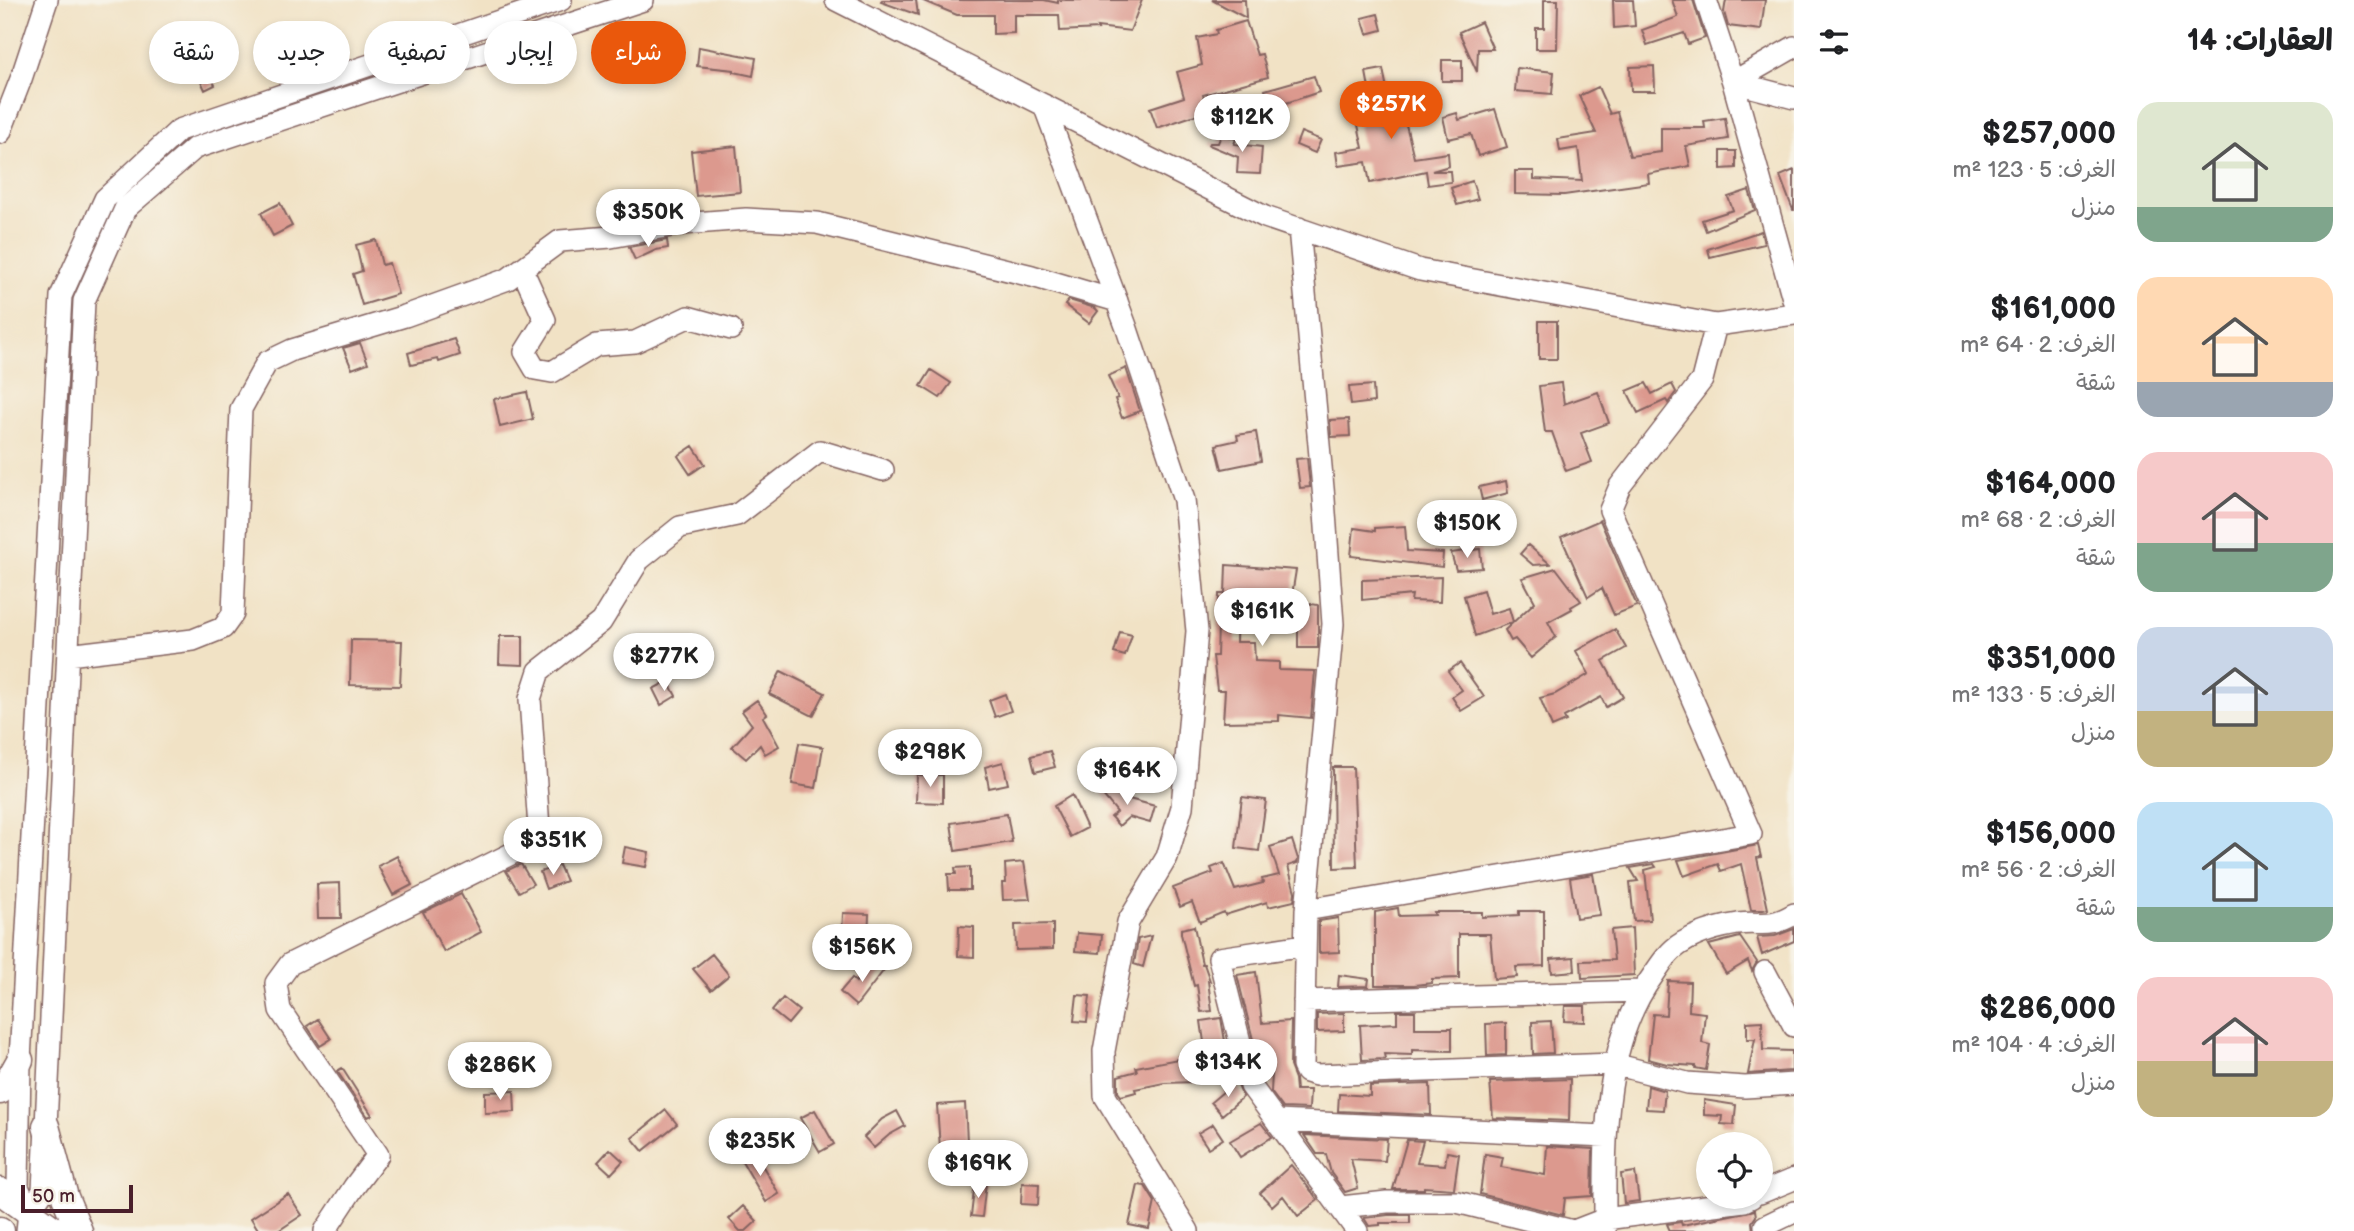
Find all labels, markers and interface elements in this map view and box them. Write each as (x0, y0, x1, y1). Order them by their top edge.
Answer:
chip: شقة (149, 21, 239, 84)
chip: جديد (253, 21, 350, 84)
chip: تصفية (364, 21, 470, 84)
chip: إيجار (484, 21, 577, 84)
chip: شراء (591, 21, 686, 84)
icon: filters (1815, 23, 1853, 61)
text: العقارات: 14 (2187, 23, 2333, 59)
pin: $257K (1342, 82, 1440, 141)
text: $257K (1356, 90, 1426, 118)
pin: $112K (1193, 94, 1291, 154)
text: $112K (1210, 103, 1274, 131)
text: $257,000 (1982, 116, 2116, 152)
icon: home (2193, 130, 2277, 214)
text: الغرف: 5 · 123 m² (1953, 156, 2116, 184)
pin: $350K (599, 190, 697, 249)
text: منزل (2071, 194, 2116, 222)
text: $350K (612, 198, 684, 226)
text: $161,000 (1990, 291, 2116, 327)
icon: home (2193, 305, 2277, 389)
text: الغرف: 2 · 64 m² (1960, 331, 2116, 359)
text: شقة (2076, 369, 2116, 397)
text: $164,000 (1985, 466, 2116, 502)
icon: home (2193, 480, 2277, 564)
pin: $150K (1418, 500, 1516, 560)
text: الغرف: 2 · 68 m² (1961, 506, 2116, 534)
text: $150K (1433, 509, 1501, 537)
text: شقة (2076, 544, 2116, 572)
pin: $161K (1213, 588, 1311, 648)
text: $161K (1230, 597, 1294, 625)
pin: $277K (615, 634, 713, 693)
text: $351,000 (1986, 641, 2116, 677)
text: $277K (629, 642, 699, 670)
icon: home (2193, 655, 2277, 739)
text: الغرف: 5 · 133 m² (1952, 681, 2116, 709)
text: منزل (2071, 719, 2116, 747)
pin: $298K (881, 730, 979, 789)
text: $298K (894, 738, 966, 766)
pin: $164K (1078, 748, 1176, 807)
text: $164K (1093, 756, 1161, 784)
text: $156,000 (1985, 816, 2116, 852)
pin: $351K (504, 818, 602, 877)
text: $351K (519, 826, 587, 854)
icon: home (2193, 830, 2277, 914)
text: الغرف: 2 · 56 m² (1961, 856, 2116, 884)
text: شقة (2076, 894, 2116, 922)
pin: $156K (813, 925, 911, 984)
text: $156K (828, 933, 896, 961)
text: $286,000 (1979, 991, 2116, 1027)
icon: home (2193, 1005, 2277, 1089)
text: الغرف: 4 · 104 m² (1951, 1031, 2116, 1059)
pin: $134K (1179, 1040, 1277, 1099)
pin: $286K (451, 1042, 549, 1102)
text: $134K (1194, 1048, 1262, 1076)
text: $286K (464, 1051, 536, 1079)
text: منزل (2071, 1069, 2116, 1097)
pin: $235K (711, 1118, 809, 1178)
text: $235K (725, 1127, 795, 1155)
map controls (1696, 1132, 1773, 1209)
button: locate (1696, 1132, 1773, 1209)
pin: $169K (929, 1140, 1027, 1200)
text: $169K (944, 1149, 1012, 1177)
scale bar (21, 1182, 133, 1214)
text: 50 m (32, 1185, 75, 1208)

